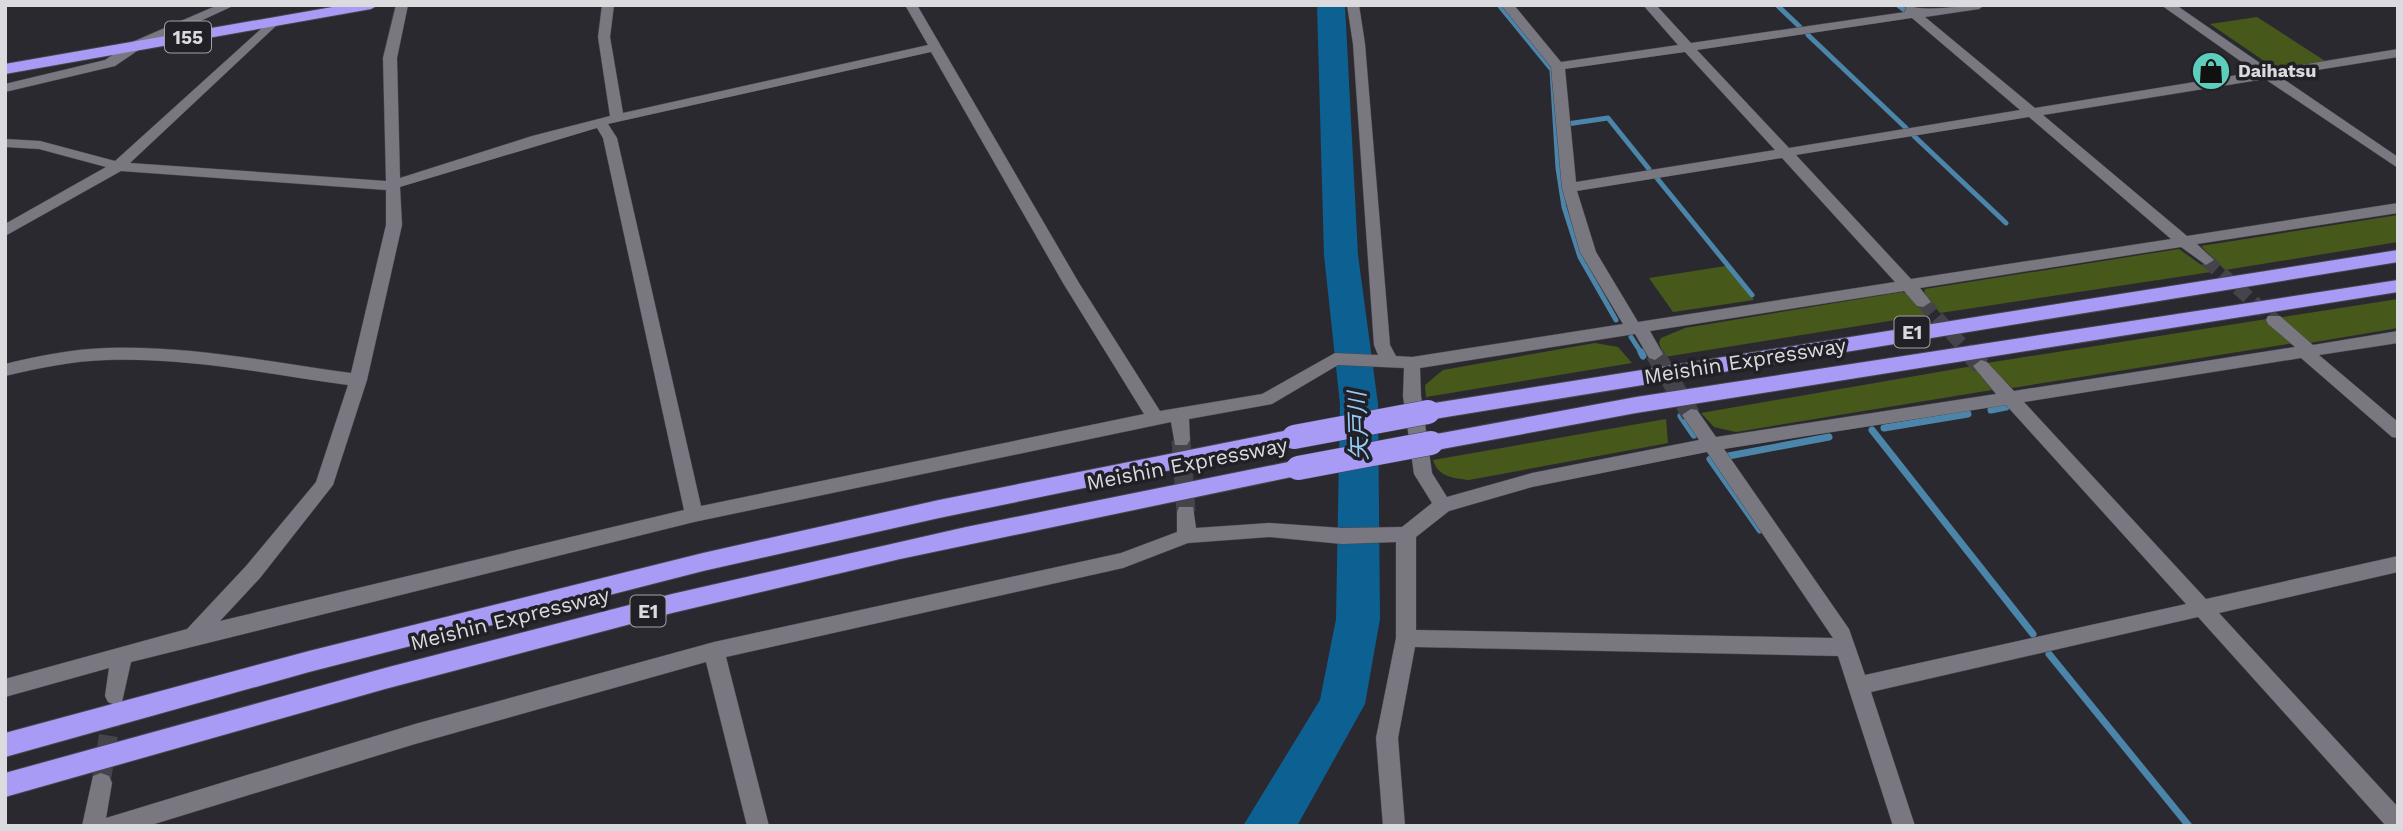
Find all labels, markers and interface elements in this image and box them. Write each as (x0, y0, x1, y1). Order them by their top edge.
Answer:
road number: 155 (165, 22, 211, 52)
shop icon: Daihatsu (2190, 50, 2232, 92)
place label: Daihatsu (2238, 60, 2316, 81)
road number: E1 (1895, 316, 1930, 348)
street label: Meishin Expressway (1642, 332, 1848, 389)
water label: 矢戸川 (1344, 388, 1373, 461)
street label: Meishin Expressway (1084, 432, 1290, 495)
street label: Meishin Expressway (408, 582, 612, 655)
road number: E1 (630, 596, 666, 626)

